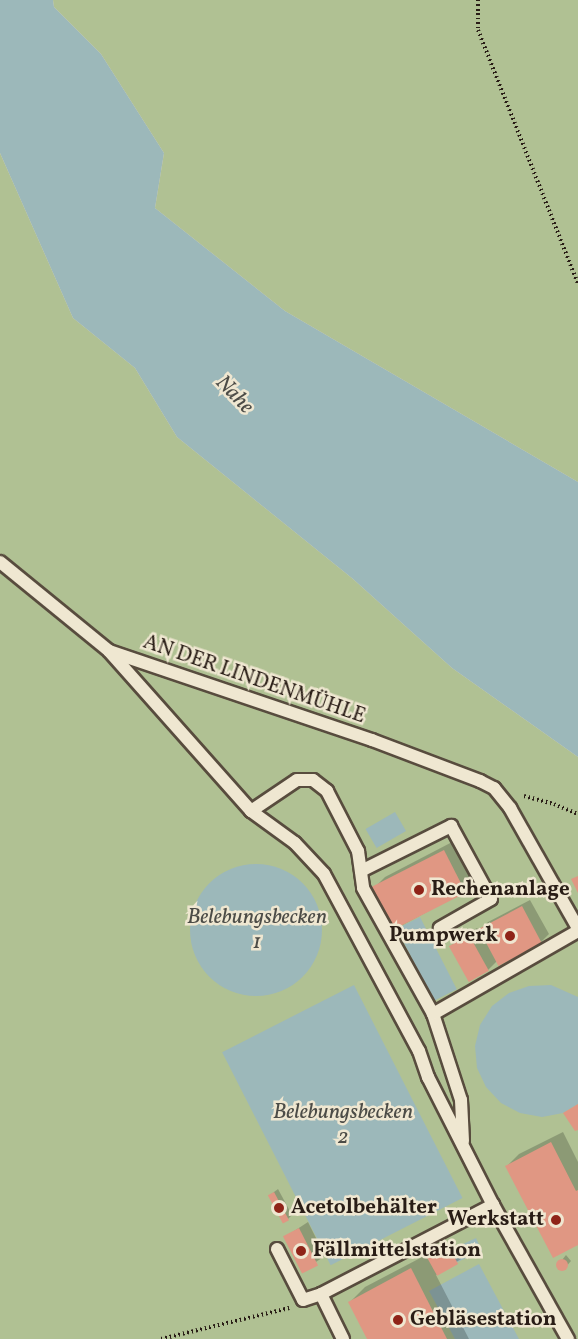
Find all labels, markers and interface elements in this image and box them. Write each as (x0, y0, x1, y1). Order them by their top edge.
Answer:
water label: Nahe (209, 370, 259, 420)
street label: AN DER LINDENMÜHLE (140, 630, 368, 730)
place label: Rechenanlage (431, 877, 570, 903)
marker: Rechenanlage (412, 883, 426, 897)
water label: Belebungsbecken 1 (187, 904, 327, 956)
place label: Pumpwerk (389, 923, 498, 949)
marker: Pumpwerk (503, 929, 517, 943)
water label: Belebungsbecken 2 (273, 1099, 413, 1150)
place label: Acetolbehälter (291, 1195, 437, 1221)
marker: Acetolbehälter (272, 1201, 286, 1215)
place label: Werkstatt (447, 1207, 544, 1233)
marker: Werkstatt (549, 1213, 563, 1227)
place label: Fällmittelstation (313, 1238, 481, 1264)
marker: Fällmittelstation (294, 1244, 308, 1258)
place label: Gebläsestation (410, 1307, 557, 1333)
marker: Gebläsestation (391, 1313, 405, 1327)

